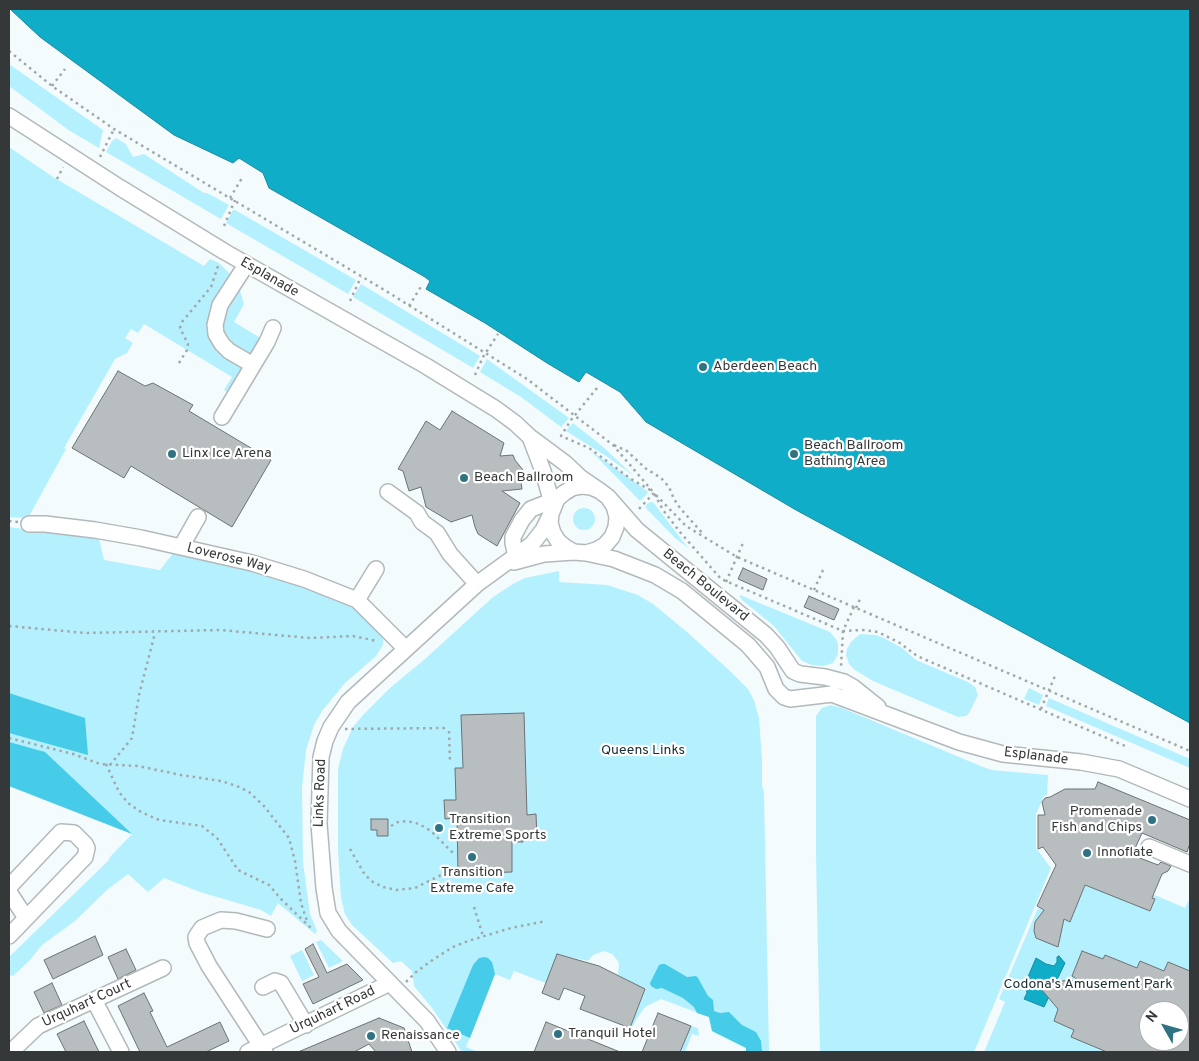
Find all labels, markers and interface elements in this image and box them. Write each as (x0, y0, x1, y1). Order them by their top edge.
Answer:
street label: Esplanade (237, 255, 301, 301)
place label: Aberdeen Beach (713, 359, 817, 375)
marker: Aberdeen Beach (697, 361, 709, 373)
place label: Beach Ballroom Bathing Area (804, 438, 903, 471)
place label: Linx Ice Arena (182, 446, 272, 462)
marker: Linx Ice Arena (166, 448, 178, 460)
marker: Beach Ballroom Bathing Area (788, 448, 800, 460)
place label: Beach Ballroom (474, 470, 573, 486)
marker: Beach Ballroom (458, 472, 470, 484)
street label: Loverose Way (185, 540, 273, 578)
street label: Beach Boulevard (659, 546, 751, 626)
park label: Queens Links (601, 743, 685, 759)
street label: Esplanade (1003, 745, 1069, 769)
street label: Links Road (311, 758, 331, 828)
place label: Promenade Fish and Chips (1051, 804, 1142, 836)
place label: Transition Extreme Sports (449, 812, 547, 844)
marker: Promenade Fish and Chips (1146, 814, 1158, 826)
marker: Transition Extreme Sports (433, 822, 445, 834)
place label: Innoflate (1097, 845, 1153, 861)
marker: Innoflate (1081, 847, 1093, 859)
marker: Transition Extreme Cafe (466, 851, 478, 863)
place label: Transition Extreme Cafe (430, 865, 514, 898)
street label: Urquhart Court (40, 976, 134, 1032)
park label: Codona's Amusement Park (1003, 977, 1173, 993)
street label: Urquhart Road (288, 983, 378, 1039)
north arrow (1139, 1001, 1189, 1051)
text: N (1143, 1008, 1162, 1026)
place label: Tranquil Hotel (568, 1026, 656, 1042)
place label: Renaissance (381, 1028, 460, 1044)
marker: Tranquil Hotel (552, 1028, 564, 1040)
marker: Renaissance (365, 1030, 377, 1042)

